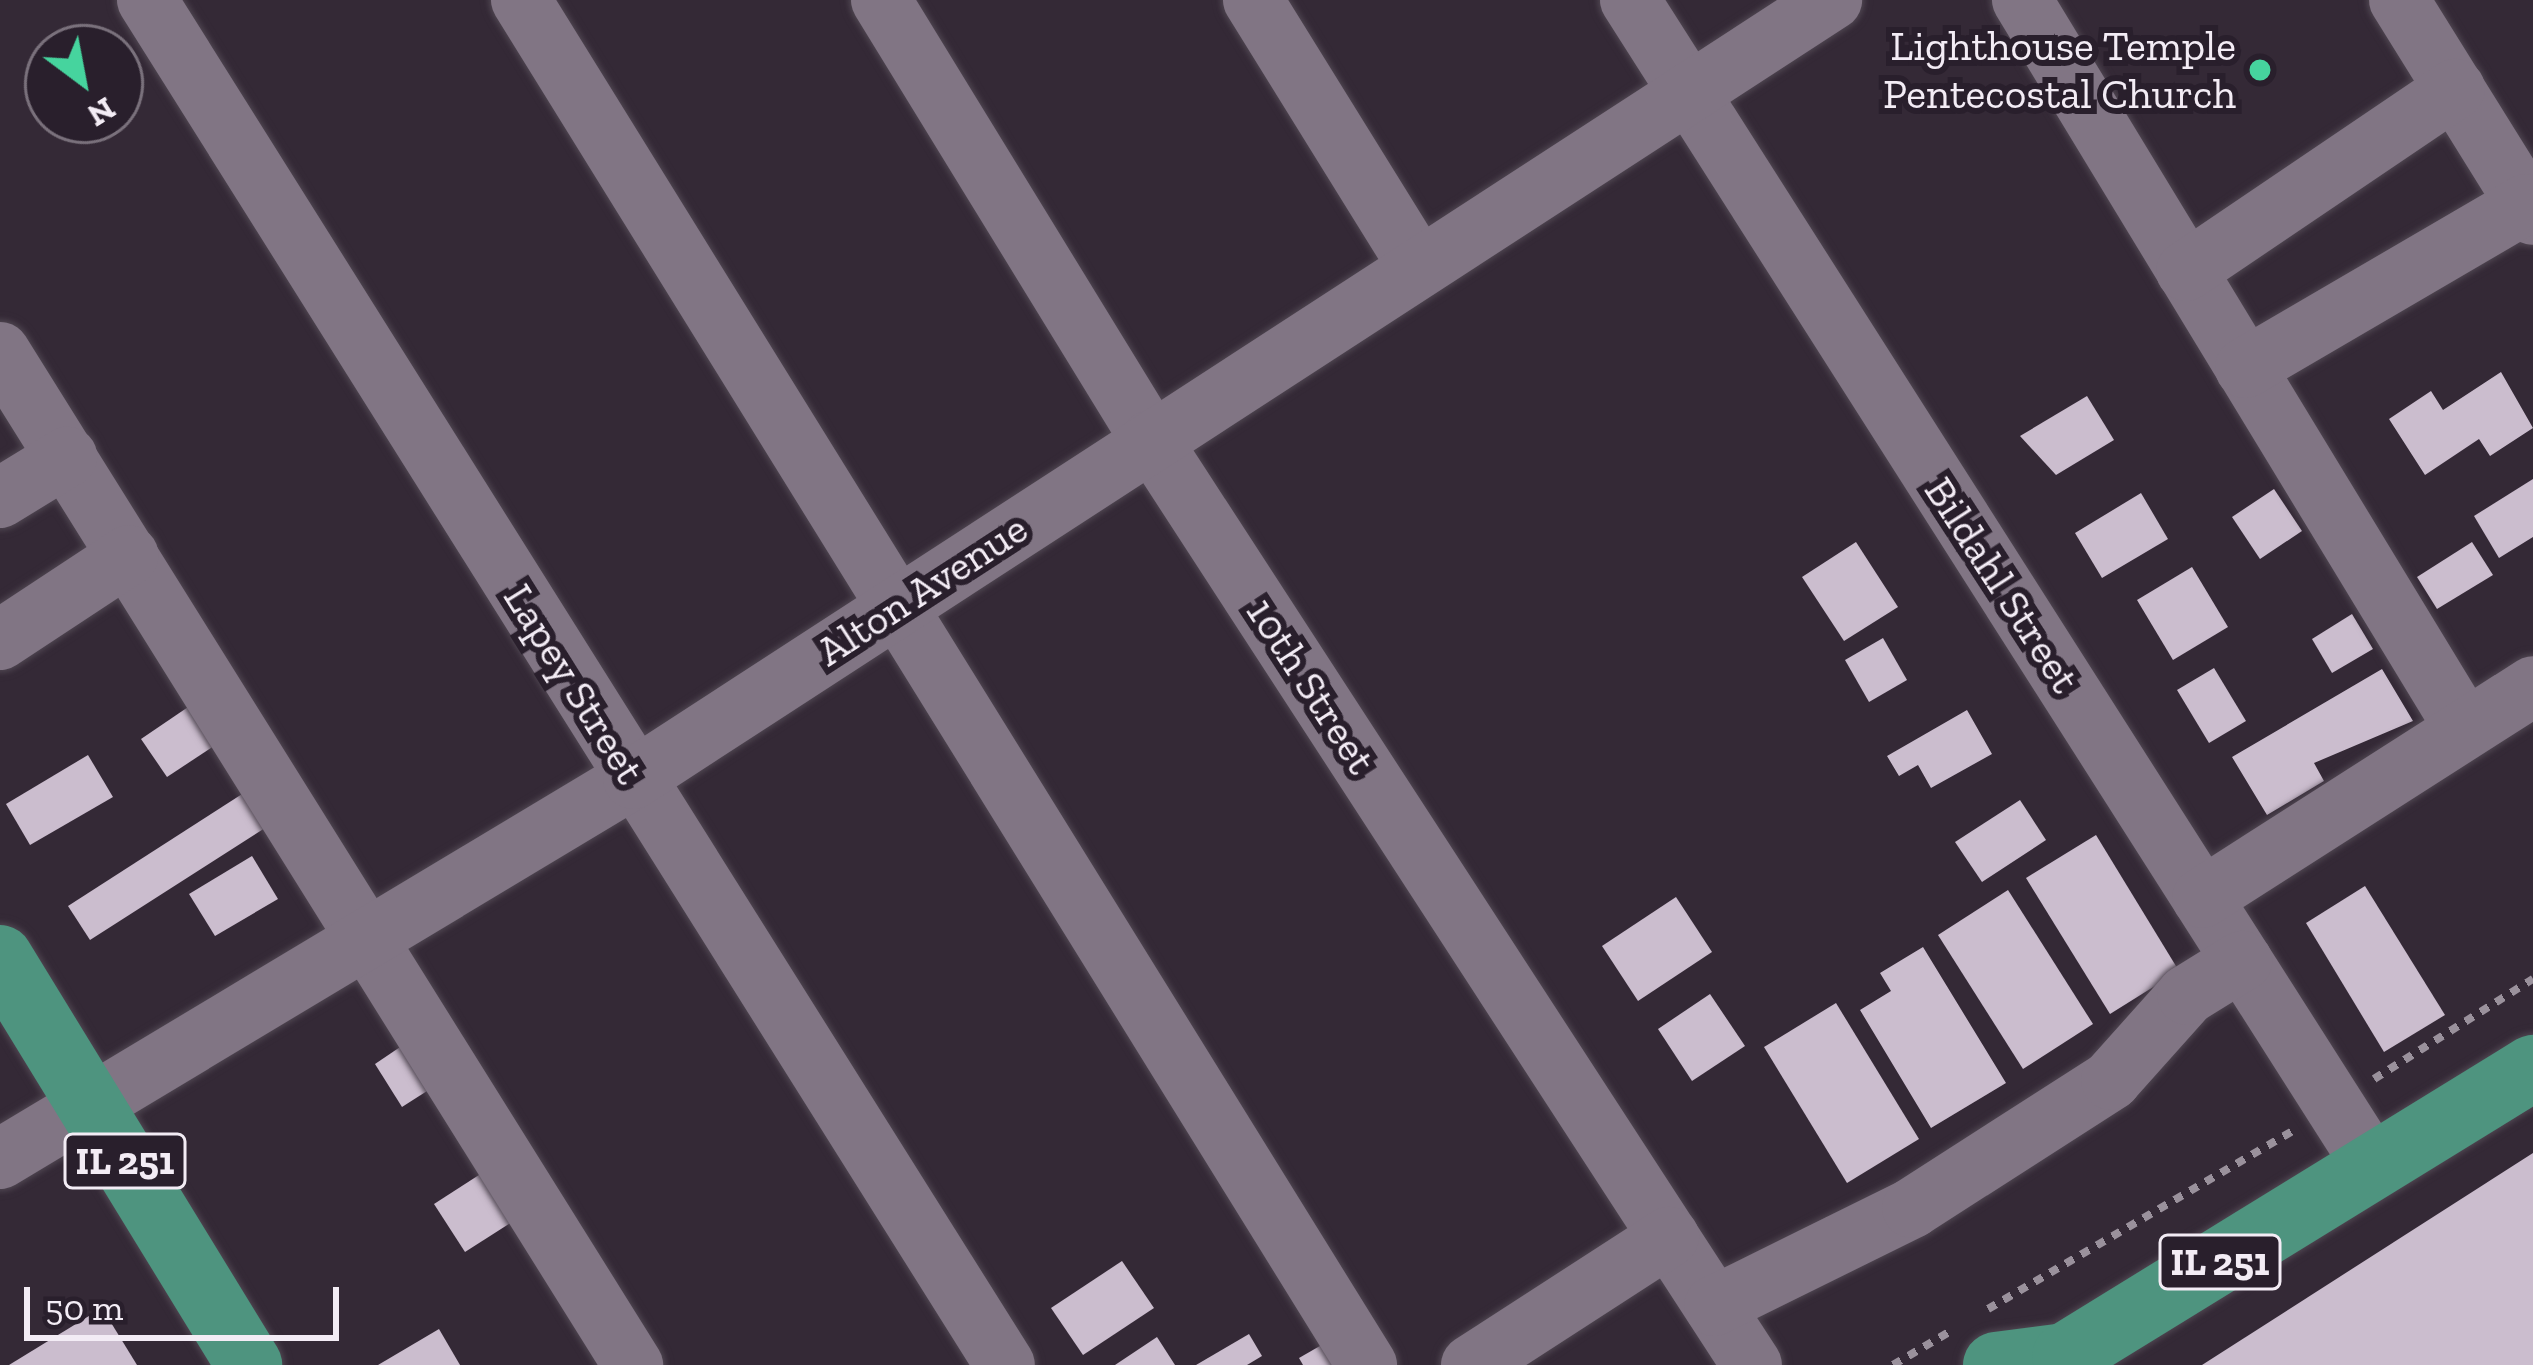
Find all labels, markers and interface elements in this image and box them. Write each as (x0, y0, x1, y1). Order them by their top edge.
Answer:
place label: Lighthouse Temple Pentecostal Church (1883, 21, 2236, 120)
north arrow (24, 24, 144, 144)
marker: Lighthouse Temple Pentecostal Church (2247, 57, 2273, 83)
text: N (81, 89, 123, 136)
street label: Bildahl Street (1914, 468, 2090, 702)
street label: Alton Avenue (807, 503, 1037, 677)
street label: Lapey Street (493, 574, 655, 794)
street label: 10th Street (1235, 589, 1387, 783)
road number: IL 251 (62, 1128, 188, 1194)
road number: IL 251 (2157, 1229, 2283, 1295)
scale bar (30, 1263, 345, 1337)
text: 50 m (45, 1286, 123, 1329)

